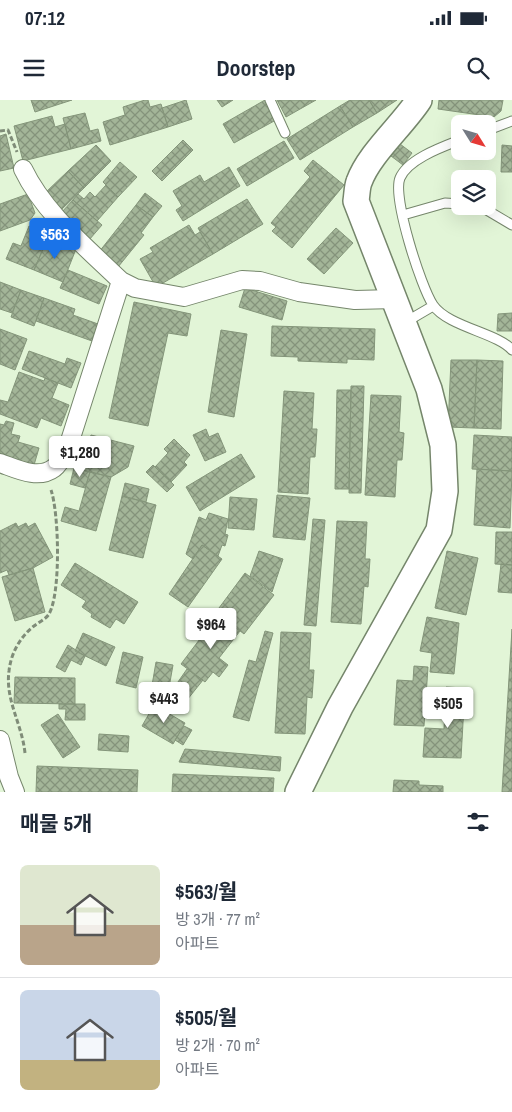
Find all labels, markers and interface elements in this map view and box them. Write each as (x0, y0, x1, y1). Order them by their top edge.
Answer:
text: 07:12 (25, 5, 65, 31)
text: Doorstep (216, 53, 296, 83)
icon: menu (20, 54, 48, 82)
icon: search (464, 54, 492, 82)
north arrow (451, 115, 496, 160)
map controls (451, 115, 496, 215)
button: layers (451, 170, 496, 215)
pin: $563 (25, 218, 85, 260)
text: $563 (40, 223, 70, 245)
pin: $1,280 (39, 436, 121, 478)
text: $1,280 (60, 441, 100, 463)
pin: $964 (181, 608, 241, 650)
text: $964 (196, 613, 226, 635)
pin: $443 (134, 682, 194, 724)
pin: $505 (418, 686, 478, 729)
text: $443 (149, 687, 179, 709)
text: $505 (433, 692, 463, 714)
icon: filters (464, 808, 492, 836)
text: 매물 5개 (20, 809, 92, 838)
text: $563/월 (175, 877, 237, 906)
icon: home (60, 885, 120, 945)
text: 방 3개 · 77 m² (175, 908, 260, 930)
text: 아파트 (175, 932, 219, 954)
text: $505/월 (175, 1003, 237, 1032)
icon: home (60, 1010, 120, 1070)
text: 방 2개 · 70 m² (175, 1034, 260, 1056)
text: 아파트 (175, 1058, 219, 1080)

